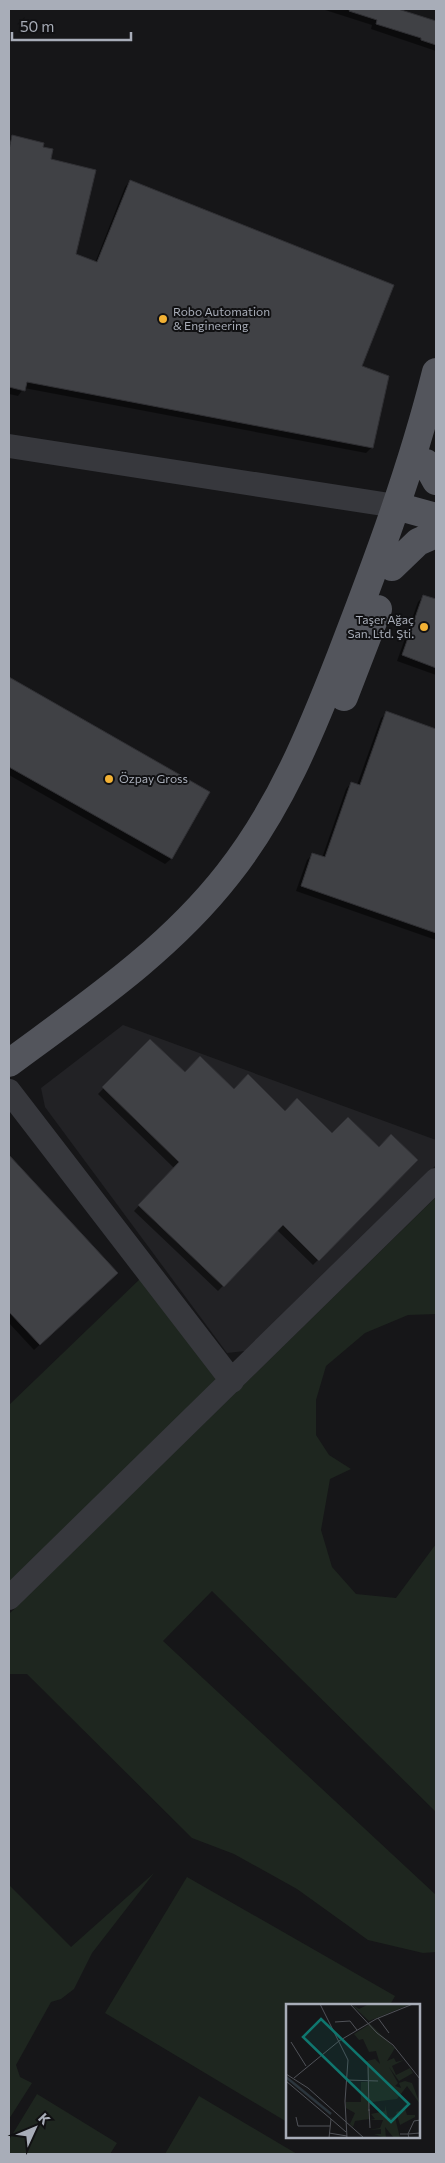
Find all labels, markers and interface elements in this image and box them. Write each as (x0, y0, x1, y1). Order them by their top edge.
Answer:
scale bar (12, 10, 131, 42)
text: 50 m (20, 17, 54, 35)
place label: Robo Automation & Engineering (173, 304, 270, 332)
marker: Robo Automation & Engineering (157, 313, 169, 325)
place label: Taşer Ağaç San. Ltd. Şti. (348, 612, 414, 640)
marker: Taşer Ağaç San. Ltd. Şti. (418, 621, 430, 633)
place label: Özpay Gross (119, 771, 188, 785)
marker: Özpay Gross (103, 773, 115, 785)
inset map (286, 2004, 420, 2138)
north arrow (10, 2103, 60, 2153)
text: K (35, 2109, 54, 2128)

